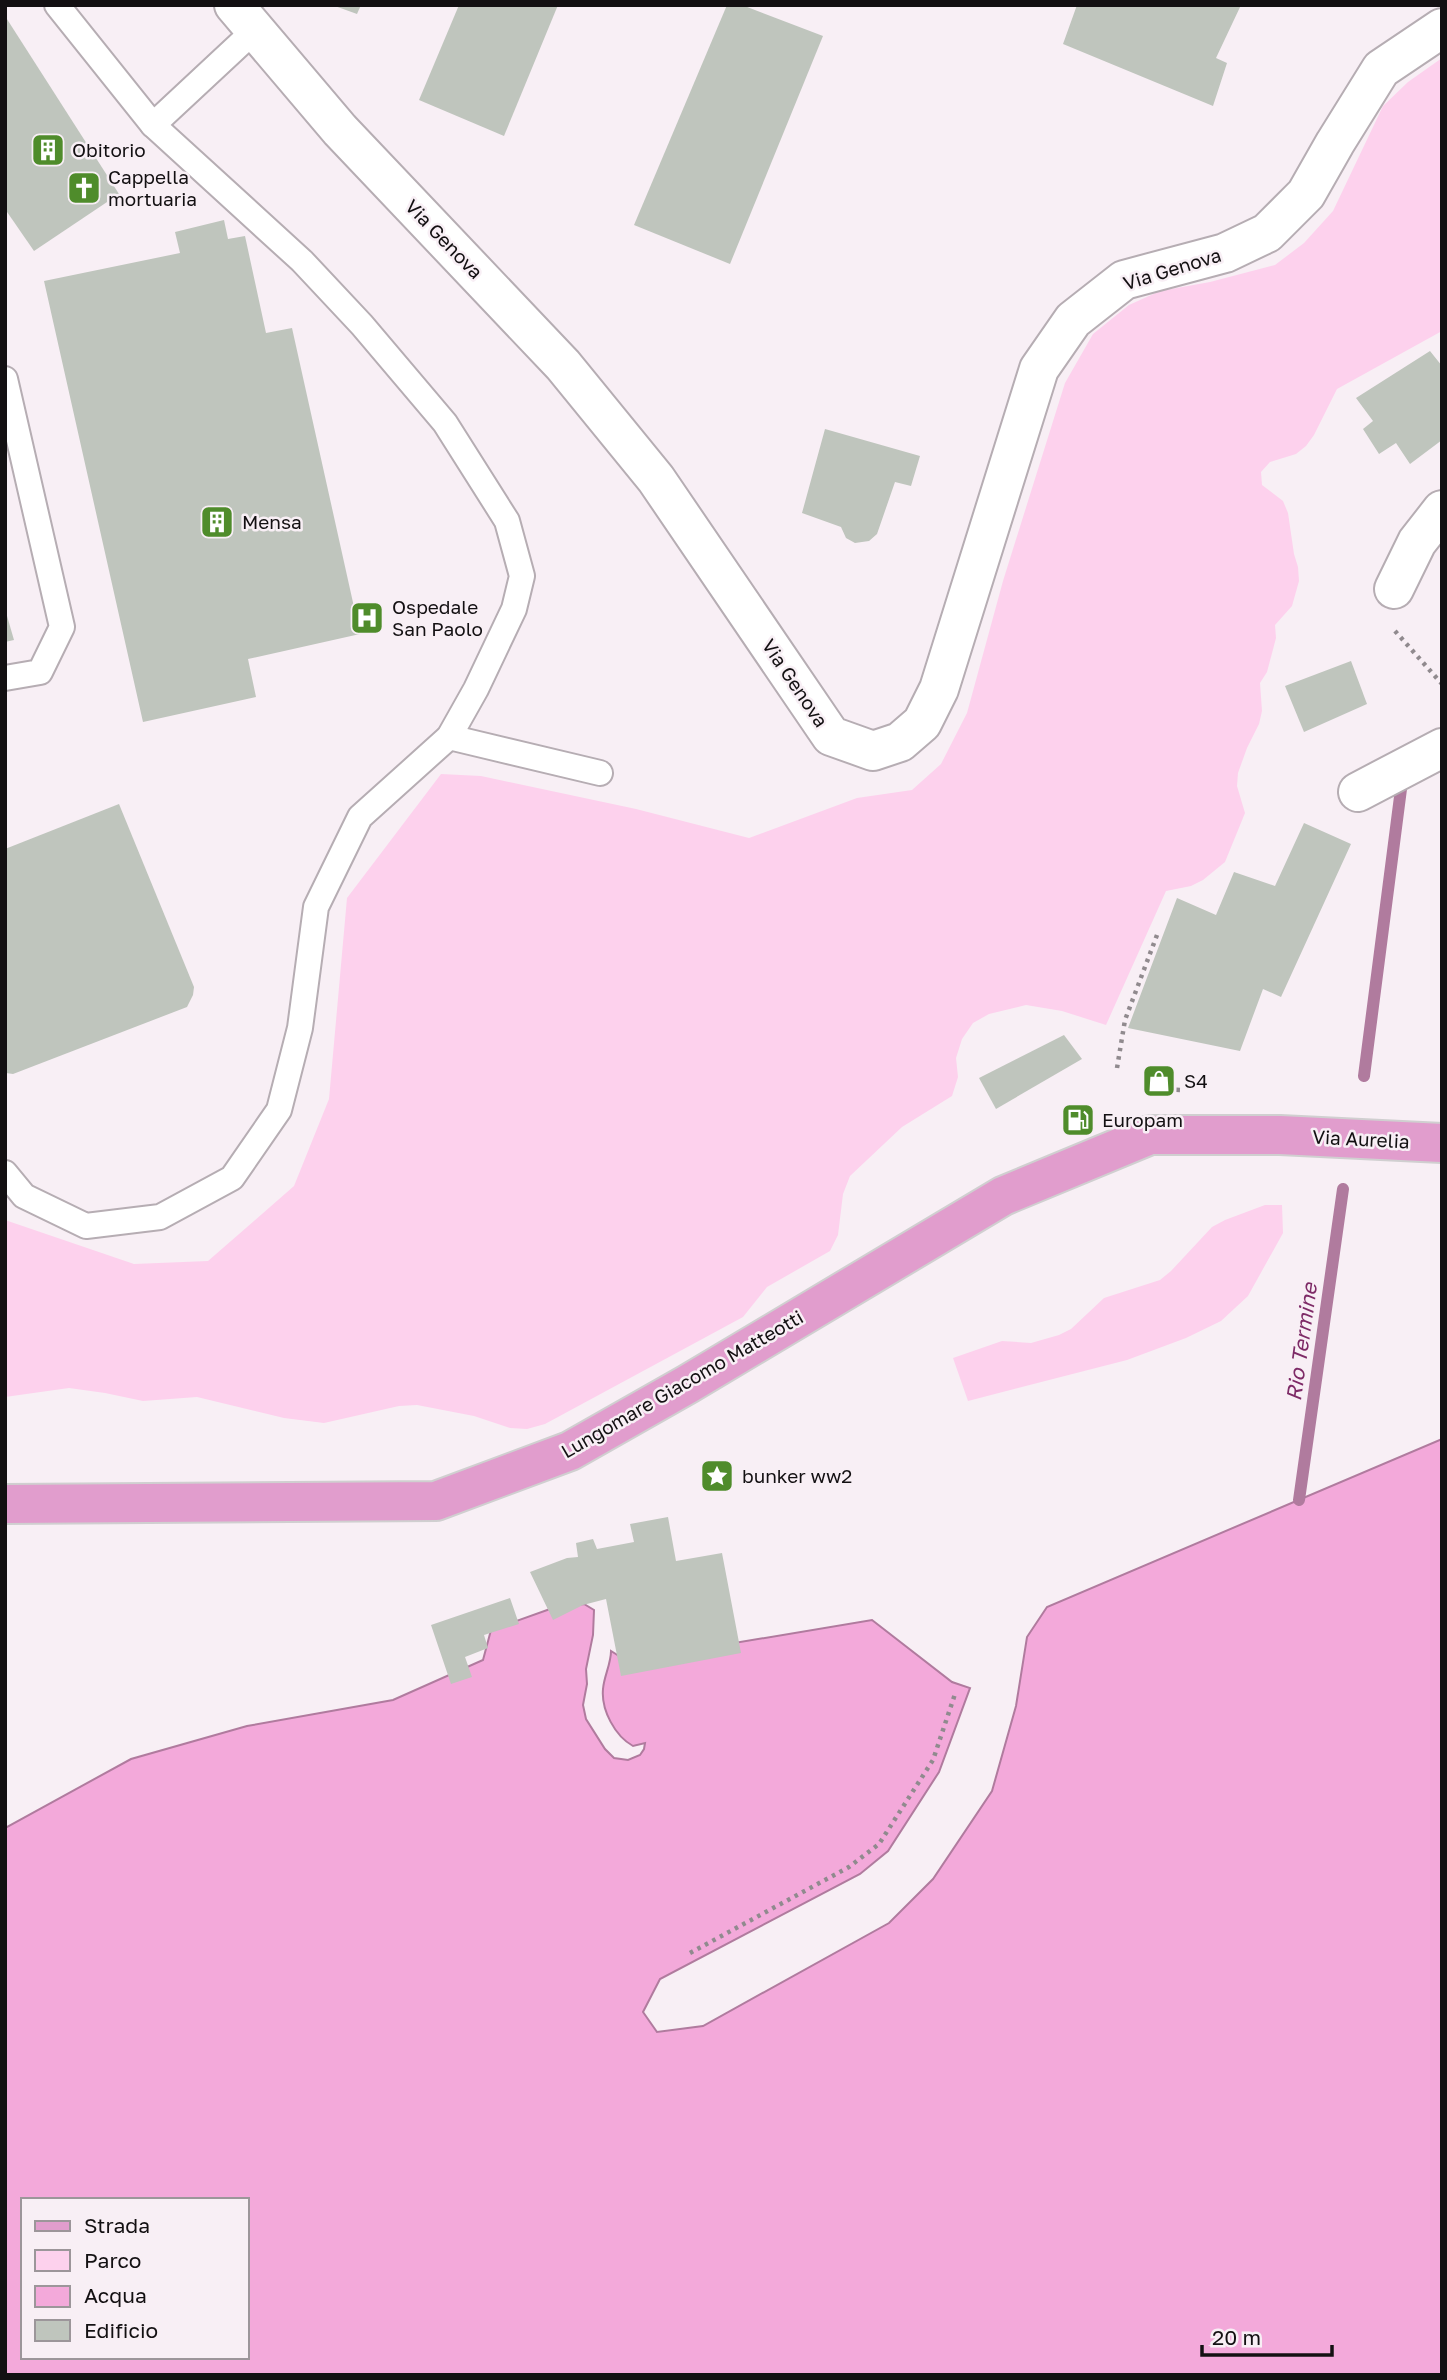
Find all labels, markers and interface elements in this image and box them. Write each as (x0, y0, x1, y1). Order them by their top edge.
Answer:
building icon: Obitorio (29, 131, 67, 169)
place label: Obitorio (72, 138, 146, 161)
place label: Cappella mortuaria (108, 165, 197, 210)
church icon: Cappella mortuaria (65, 169, 103, 207)
street label: Via Genova (401, 194, 488, 283)
street label: Via Genova (1120, 243, 1224, 294)
building icon: Mensa (198, 503, 236, 541)
place label: Mensa (242, 510, 302, 533)
place label: Ospedale San Paolo (392, 595, 483, 640)
hospital icon: Ospedale San Paolo (348, 599, 386, 637)
street label: Via Genova (758, 634, 833, 731)
shop icon: S4 (1140, 1062, 1178, 1100)
place label: S4 (1184, 1069, 1208, 1092)
fuel station icon: Europam (1059, 1101, 1097, 1139)
place label: Europam (1102, 1108, 1183, 1131)
street label: Via Aurelia (1312, 1124, 1410, 1153)
water label: Rio Termine (1280, 1280, 1322, 1402)
street label: Lungomare Giacomo Matteotti (557, 1305, 807, 1462)
place icon: bunker ww2 (698, 1457, 736, 1495)
place label: bunker ww2 (742, 1464, 852, 1487)
legend (21, 2198, 248, 2359)
text: Strada (84, 2212, 150, 2238)
text: Parco (84, 2247, 141, 2273)
text: Acqua (84, 2282, 147, 2308)
scale bar (1202, 2314, 1332, 2358)
text: Edificio (84, 2317, 158, 2343)
text: 20 m (1212, 2324, 1261, 2350)

